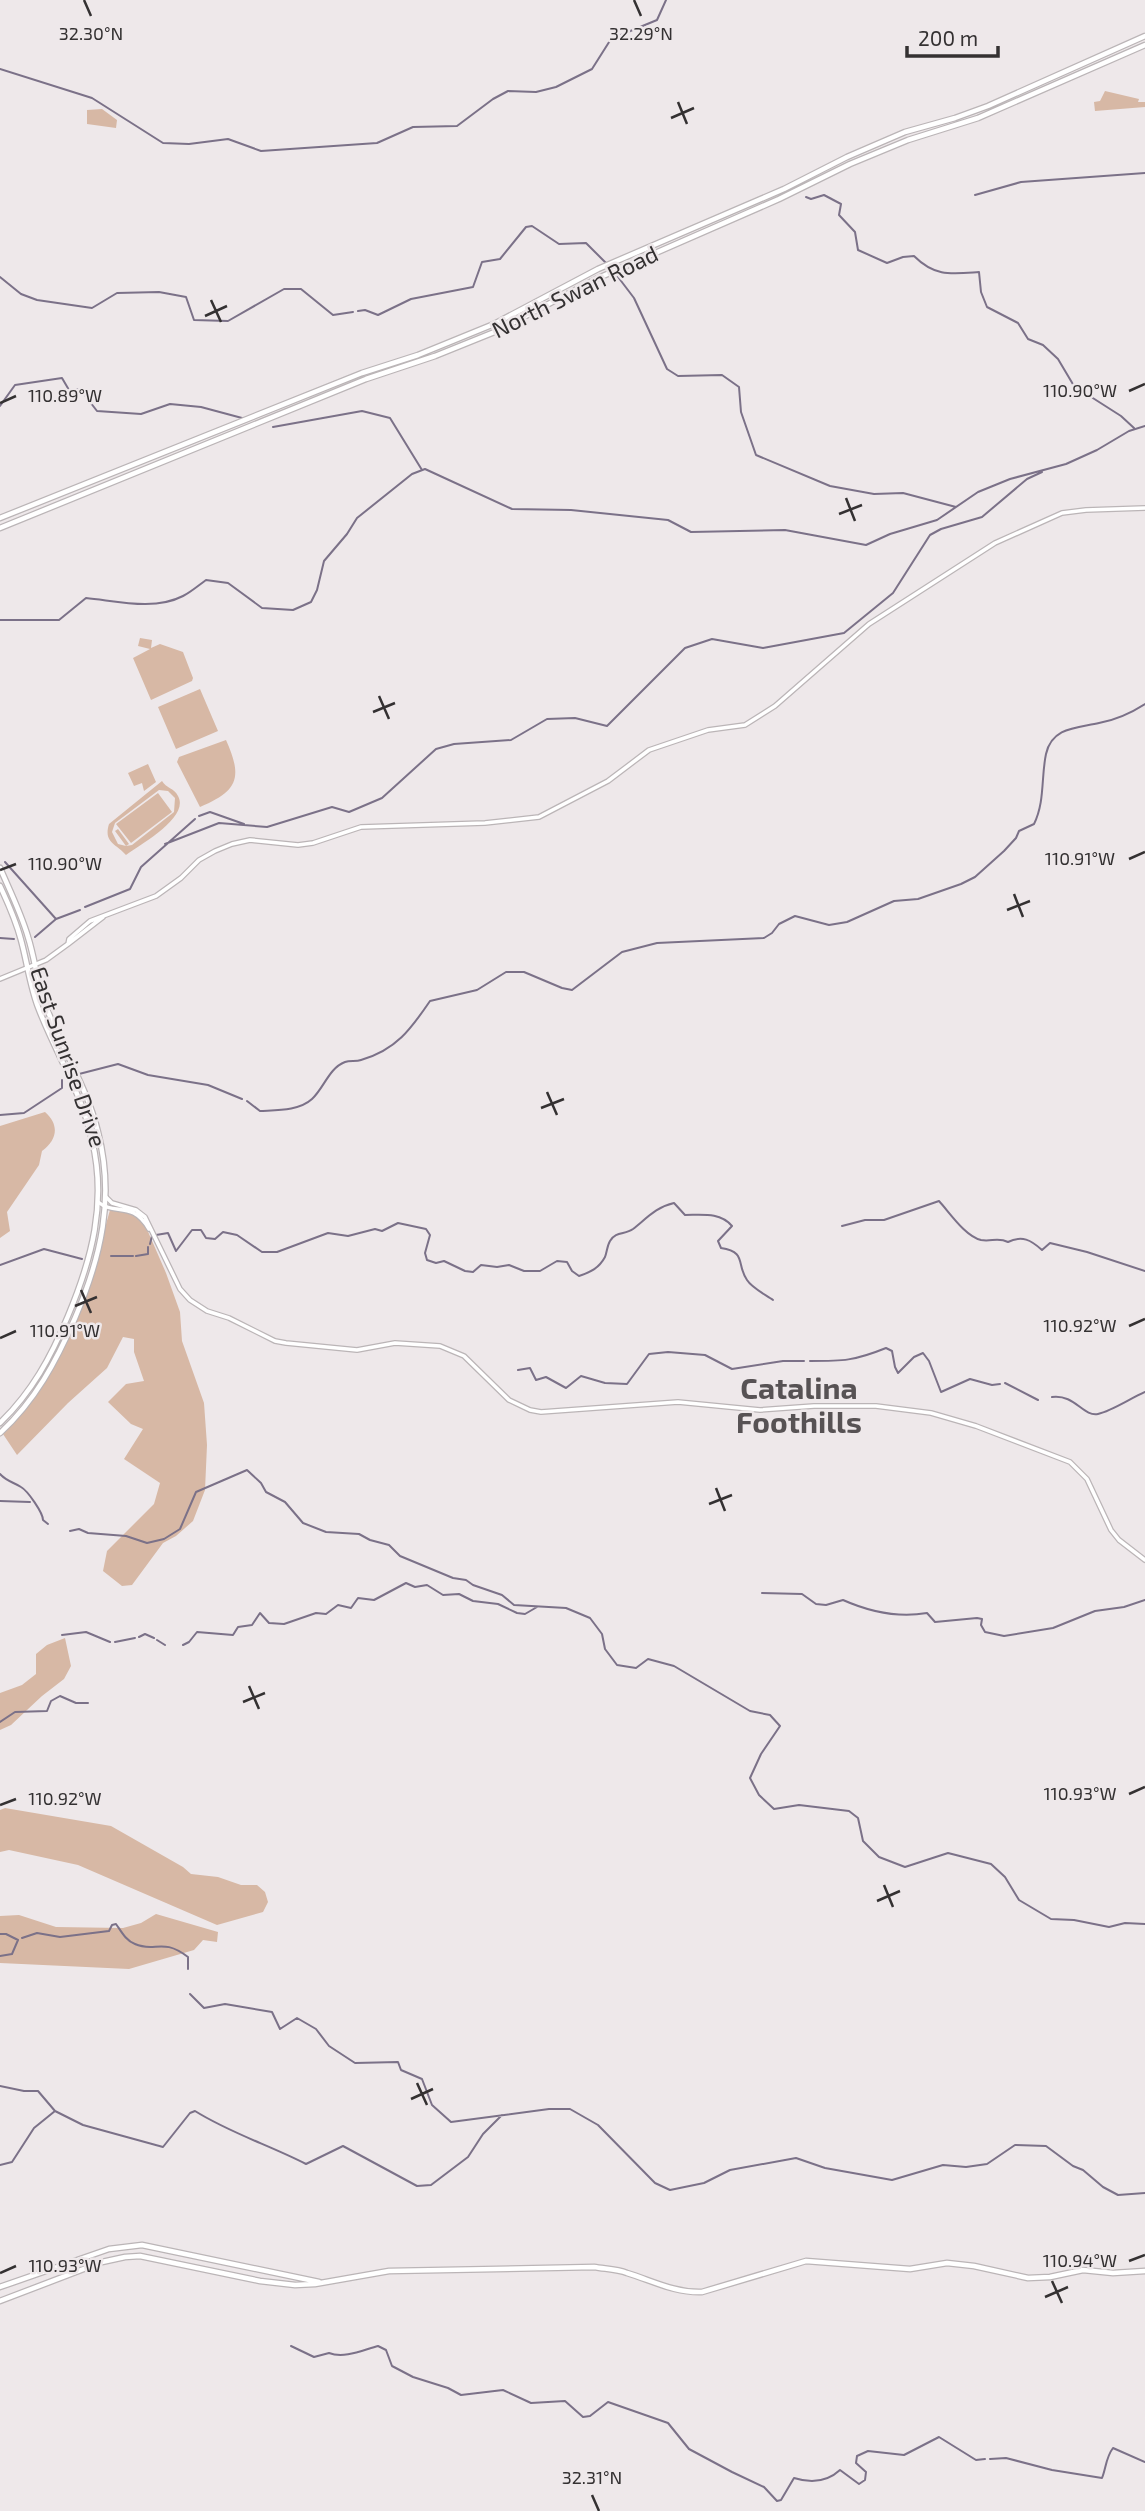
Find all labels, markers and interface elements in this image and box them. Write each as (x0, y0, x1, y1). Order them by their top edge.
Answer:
scale bar (907, 14, 998, 58)
text: 32.30°N (59, 22, 123, 44)
text: 32.29°N (609, 22, 673, 44)
text: 200 m (918, 25, 978, 50)
street label: North Swan Road (487, 239, 662, 343)
text: 110.90°W (1043, 379, 1117, 401)
text: 110.89°W (28, 384, 102, 406)
text: 110.91°W (1045, 847, 1115, 869)
text: 110.90°W (28, 852, 102, 874)
street label: East Sunrise Drive (25, 963, 113, 1151)
text: 110.92°W (1043, 1314, 1117, 1336)
text: 110.91°W (30, 1319, 100, 1341)
district label: Catalina Foothills (736, 1369, 862, 1439)
text: 110.93°W (1043, 1782, 1117, 1804)
text: 110.92°W (28, 1787, 102, 1809)
text: 110.94°W (1043, 2249, 1117, 2271)
text: 110.93°W (28, 2254, 102, 2276)
text: 32.31°N (562, 2466, 622, 2488)

